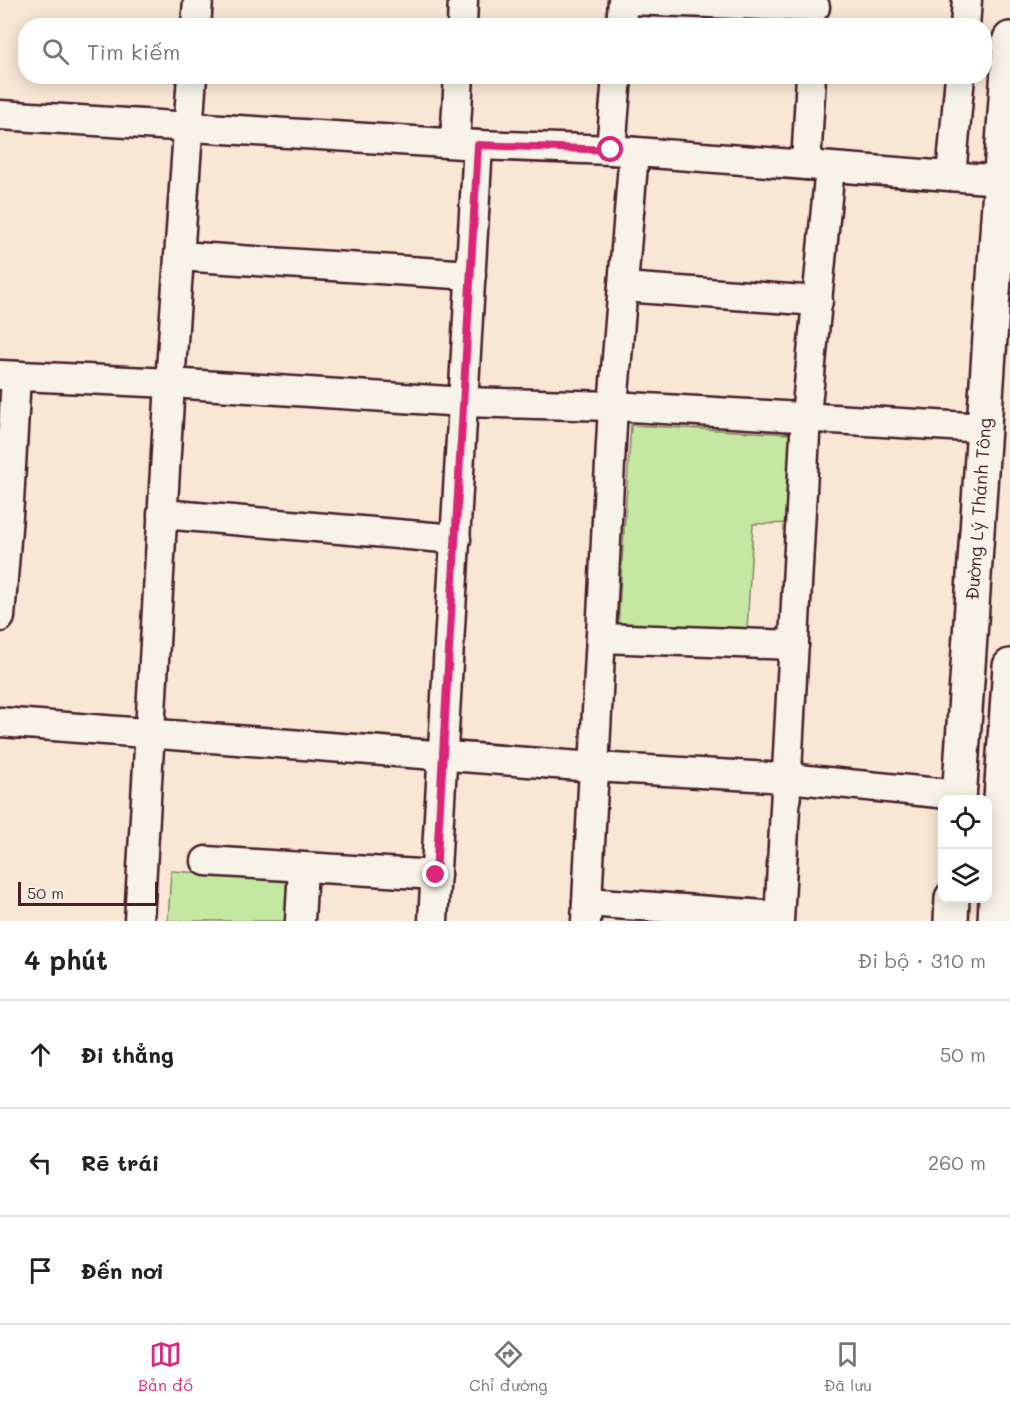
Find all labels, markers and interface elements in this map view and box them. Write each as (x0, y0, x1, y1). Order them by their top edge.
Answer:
search box (18, 18, 992, 84)
icon: search (39, 35, 72, 68)
text: Tìm kiếm (87, 37, 180, 66)
route start (597, 136, 623, 162)
street label: Đường Lý Thánh Tông (960, 417, 996, 601)
map controls (938, 795, 992, 903)
button: locate (938, 795, 992, 849)
button: layers (938, 849, 992, 903)
route end (422, 861, 448, 887)
scale bar (18, 879, 158, 906)
text: 50 m (27, 882, 64, 903)
text: 4 phút (24, 943, 108, 977)
text: Đi bộ · 310 m (858, 947, 986, 973)
icon: ahead (24, 1038, 57, 1071)
text: Đi thẳng (81, 1040, 174, 1069)
text: 50 m (940, 1041, 986, 1067)
icon: left (24, 1146, 57, 1179)
text: Rẽ trái (81, 1148, 159, 1177)
text: 260 m (928, 1149, 986, 1175)
icon: arrive (24, 1254, 57, 1287)
text: Đến nơi (81, 1256, 164, 1285)
tab: Bản đồ (138, 1338, 193, 1395)
tab: Chỉ đường (469, 1338, 548, 1395)
tab: Đã lưu (824, 1338, 872, 1395)

